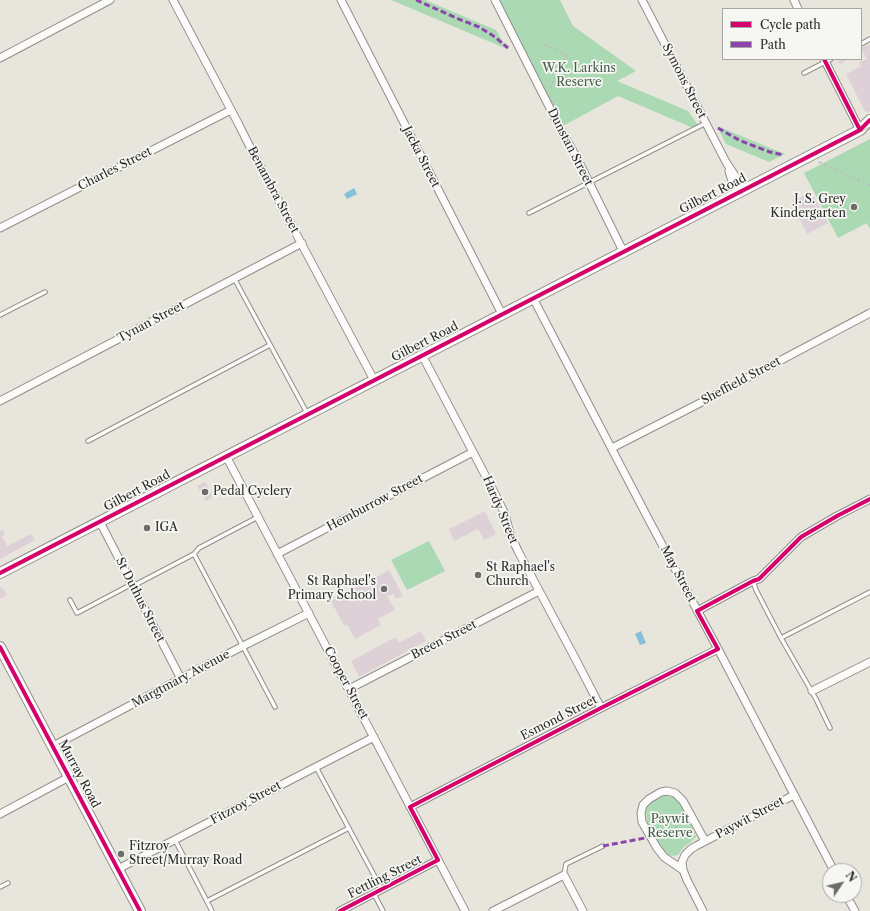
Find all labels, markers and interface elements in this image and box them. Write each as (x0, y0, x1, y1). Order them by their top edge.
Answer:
legend (722, 8, 862, 60)
text: Cycle path (760, 17, 821, 32)
text: Path (760, 37, 786, 52)
street label: Symons Street (659, 41, 709, 121)
park label: W.K. Larkins Reserve (542, 62, 616, 90)
street label: Dunstan Street (544, 106, 596, 188)
street label: Jacka Street (399, 124, 443, 190)
street label: Charles Street (76, 144, 154, 194)
street label: Benambra Street (244, 144, 302, 236)
street label: Gilbert Road (677, 171, 749, 217)
place label: J. S. Grey Kindergarten (770, 193, 846, 221)
marker: J. S. Grey Kindergarten (849, 202, 859, 212)
street label: Tynan Street (115, 298, 187, 346)
street label: Gilbert Road (389, 319, 461, 365)
street label: Sheffield Street (699, 354, 783, 408)
street label: Gilbert Road (101, 468, 173, 514)
street label: Hemburrow Street (325, 472, 425, 534)
street label: Hardy Street (479, 474, 521, 546)
place label: Pedal Cyclery (213, 485, 292, 499)
marker: Pedal Cyclery (200, 487, 210, 497)
place label: IGA (155, 521, 178, 535)
marker: IGA (142, 523, 152, 533)
street label: May Street (657, 543, 699, 605)
street label: St Duthus Street (112, 555, 168, 645)
place label: St Raphael's Church (486, 561, 555, 589)
marker: St Raphael's Church (473, 570, 483, 580)
place label: St Raphael's Primary School (288, 575, 376, 603)
marker: St Raphael's Primary School (379, 584, 389, 594)
street label: Breen Street (409, 617, 479, 663)
street label: Cooper Street (321, 644, 371, 722)
street label: Margtmary Avenue (129, 647, 233, 711)
street label: Esmond Street (518, 693, 600, 743)
street label: Murray Road (55, 738, 103, 810)
street label: Fitzroy Street (208, 778, 284, 828)
street label: Paywit Street (713, 794, 787, 842)
park label: Paywit Reserve (647, 813, 693, 841)
place label: Fitzroy Street/Murray Road (129, 840, 242, 868)
marker: Fitzroy Street/Murray Road (116, 849, 126, 859)
street label: Fettling Street (346, 852, 424, 902)
north arrow (822, 863, 862, 903)
text: N (843, 869, 859, 885)

